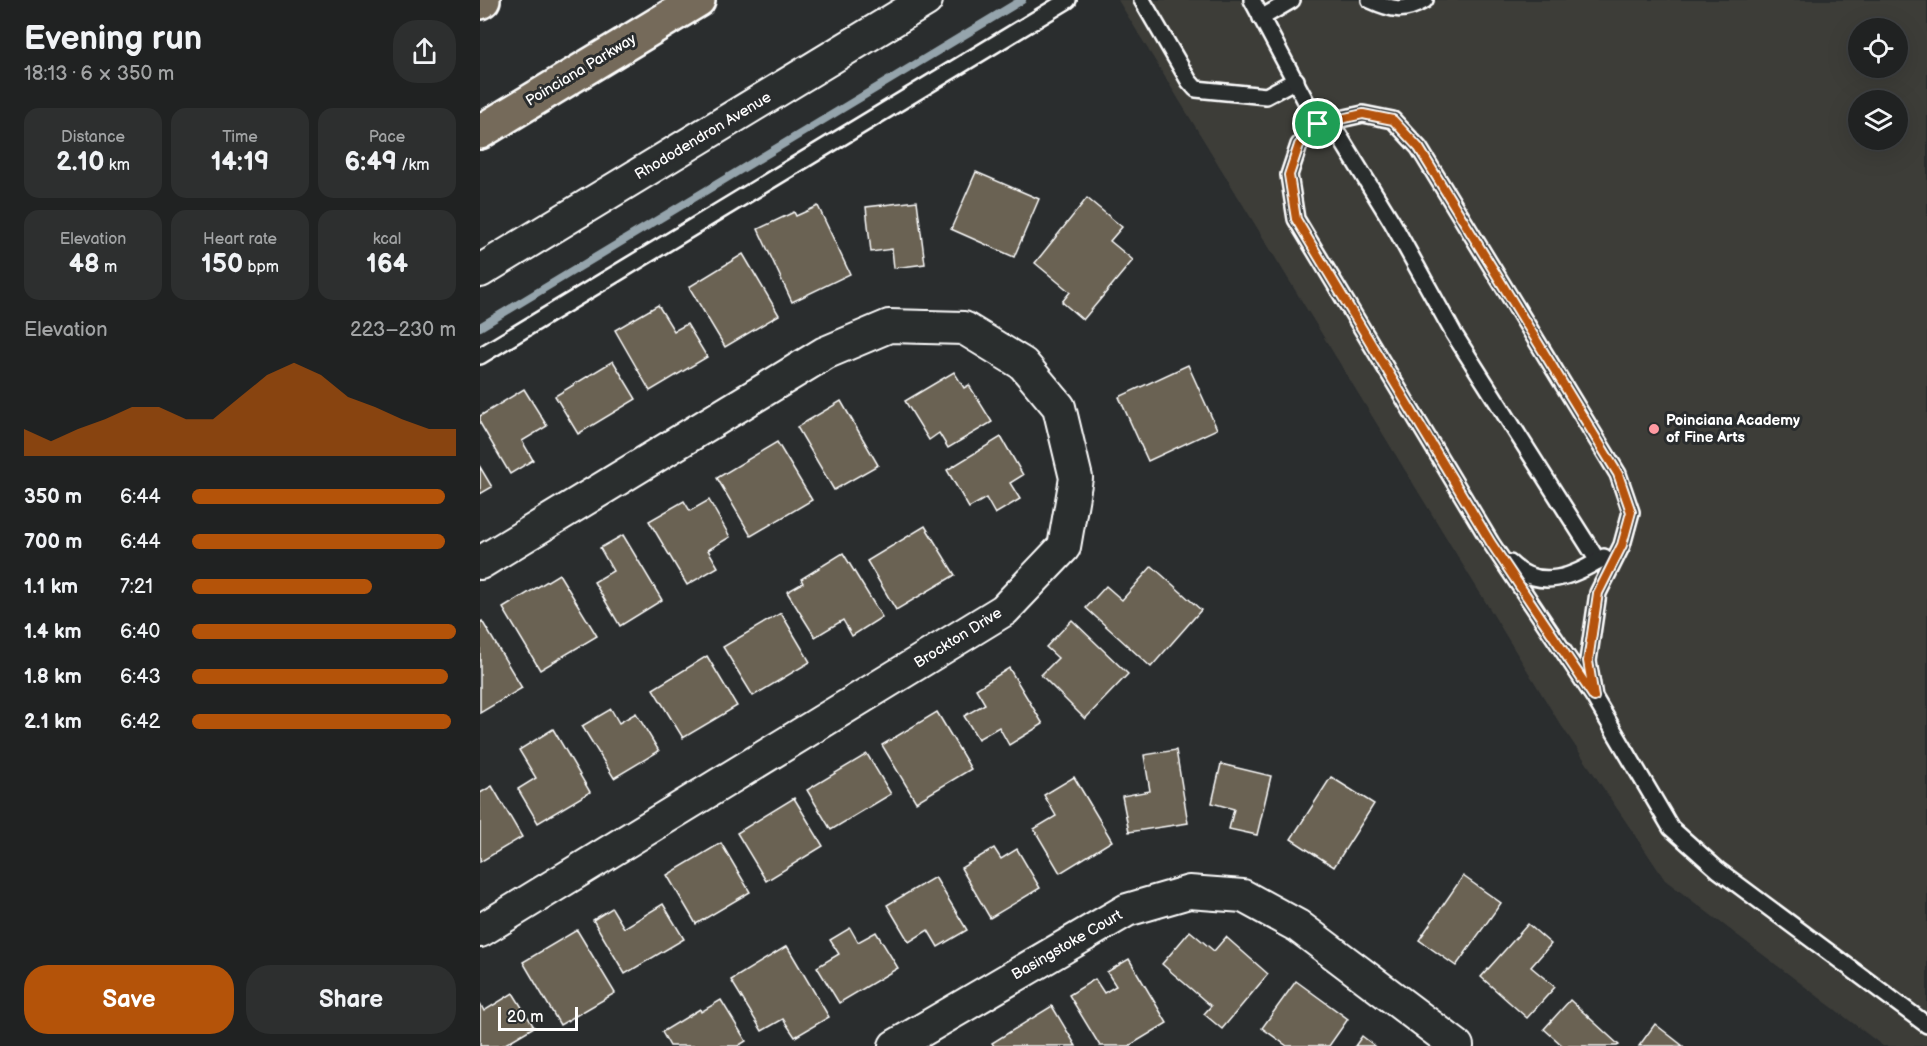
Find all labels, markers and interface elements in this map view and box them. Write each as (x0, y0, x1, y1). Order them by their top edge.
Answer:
map controls (1848, 18, 1908, 150)
button: locate (1848, 18, 1908, 78)
text: Evening run (24, 19, 202, 59)
button: share (393, 20, 456, 83)
street label: Poinciana Parkway (522, 29, 640, 110)
text: 18:13 · 6 × 350 m (24, 62, 174, 86)
street label: Rhododendron Avenue (631, 88, 775, 184)
button: layers (1848, 90, 1908, 150)
pin (1292, 98, 1343, 149)
icon: arrive (1301, 107, 1334, 140)
text: Distance (61, 128, 125, 147)
text: Time (222, 128, 258, 147)
text: Pace (369, 128, 405, 147)
text: 2.10 (56, 147, 105, 178)
text: 14:19 (211, 147, 269, 178)
text: 6:49 (344, 147, 397, 178)
text: km (105, 156, 130, 175)
text: /km (397, 156, 430, 175)
text: Elevation (60, 230, 126, 249)
text: Heart rate (203, 230, 277, 249)
text: kcal (373, 230, 401, 249)
text: 48 (69, 249, 100, 280)
text: 150 (201, 249, 243, 280)
text: 164 (366, 249, 408, 280)
text: m (100, 258, 117, 277)
text: bpm (243, 258, 279, 277)
text: Elevation (24, 318, 107, 342)
text: 223–230 m (350, 318, 456, 342)
place label: Poinciana Academy of Fine Arts (1666, 411, 1800, 447)
marker: Poinciana Academy of Fine Arts (1647, 422, 1661, 436)
text: 350 m (24, 485, 82, 509)
text: 6:44 (120, 485, 161, 509)
text: 700 m (24, 530, 82, 554)
text: 6:44 (120, 530, 161, 554)
text: 1.1 km (24, 575, 78, 599)
text: 7:21 (120, 575, 153, 599)
street label: Brockton Drive (910, 603, 1006, 673)
text: 1.4 km (24, 620, 82, 644)
text: 6:40 (120, 620, 160, 644)
text: 1.8 km (24, 665, 82, 689)
text: 6:43 (120, 665, 161, 689)
text: 2.1 km (24, 710, 82, 734)
text: 6:42 (120, 710, 160, 734)
street label: Basingstoke Court (1008, 905, 1126, 984)
button: Save (24, 965, 234, 1034)
button: Share (246, 965, 456, 1034)
scale bar (498, 1004, 578, 1032)
text: 20 m (507, 1008, 543, 1027)

